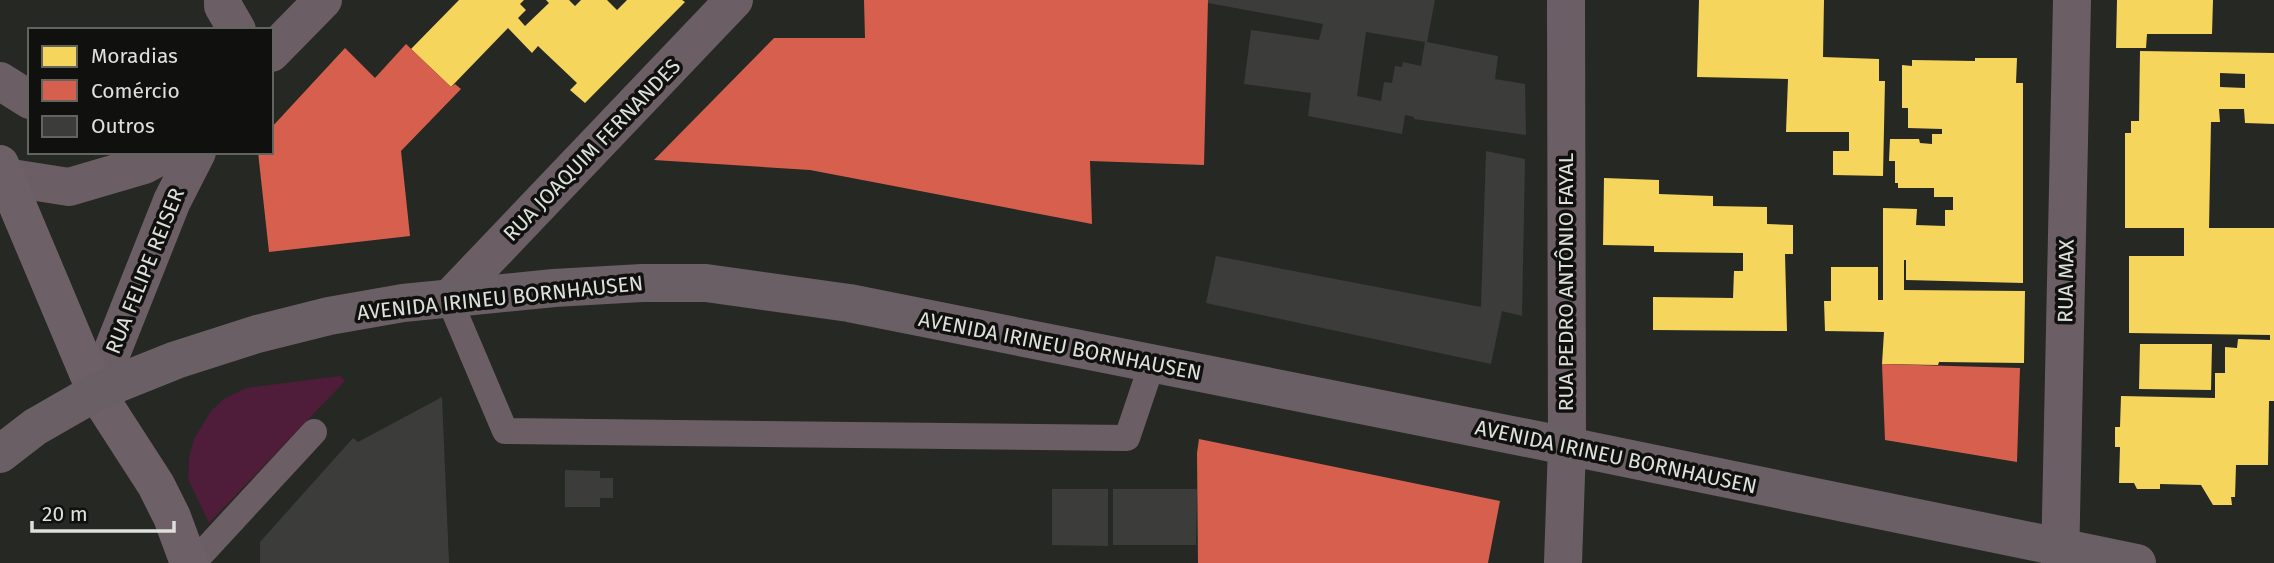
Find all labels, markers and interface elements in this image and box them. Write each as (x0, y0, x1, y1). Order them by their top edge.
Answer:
legend (28, 28, 273, 154)
text: Moradias (91, 43, 178, 69)
street label: RUA JOAQUIM FERNANDES (498, 53, 686, 247)
text: Comércio (91, 78, 180, 104)
text: Outros (91, 113, 155, 139)
street label: RUA PEDRO ANTÔNIO FAYAL (1553, 152, 1579, 411)
street label: RUA FELIPE REISER (100, 184, 190, 358)
street label: RUA MAX (2052, 238, 2080, 323)
street label: AVENIDA IRINEU BORNHAUSEN (356, 270, 644, 326)
street label: AVENIDA IRINEU BORNHAUSEN (916, 306, 1204, 386)
street label: AVENIDA IRINEU BORNHAUSEN (1473, 414, 1759, 500)
scale bar (32, 490, 173, 534)
text: 20 m (42, 501, 88, 527)

